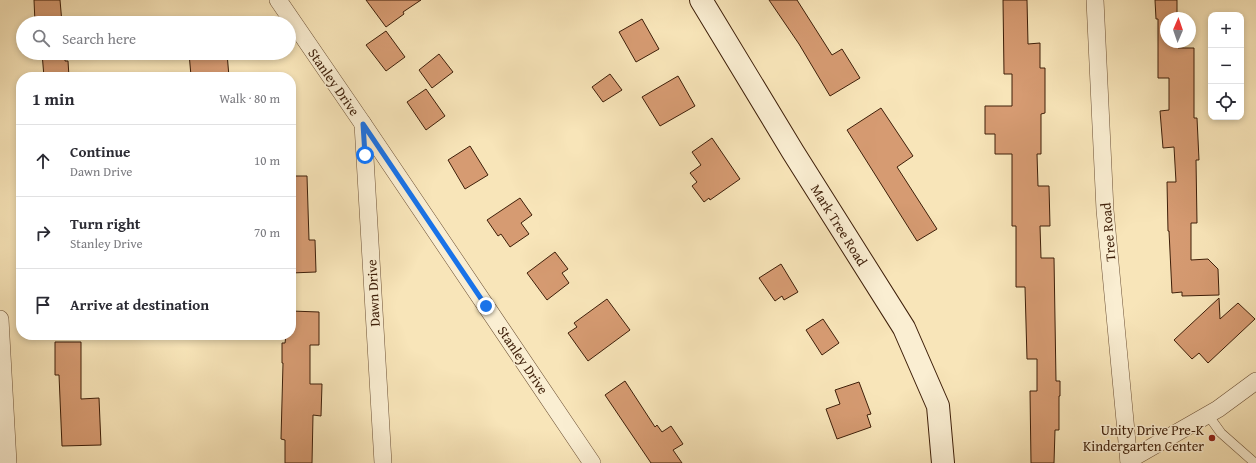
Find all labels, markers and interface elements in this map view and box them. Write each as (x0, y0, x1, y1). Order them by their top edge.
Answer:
north arrow (1160, 12, 1196, 48)
map controls (1208, 12, 1244, 120)
button: + (1208, 12, 1244, 48)
search box (16, 16, 296, 60)
icon: search (30, 27, 52, 49)
text: Search here (62, 28, 136, 49)
street label: Stanley Drive (303, 44, 365, 120)
button: − (1208, 48, 1244, 84)
button: locate (1208, 84, 1244, 120)
text: 1 min (32, 86, 74, 111)
text: Walk · 80 m (219, 89, 280, 108)
text: Continue (70, 141, 131, 162)
route start (356, 146, 374, 164)
icon: ahead (32, 150, 54, 172)
text: 10 m (254, 151, 280, 170)
text: Dawn Drive (70, 162, 132, 181)
street label: Mark Tree Road (806, 180, 872, 270)
street label: Tree Road (1095, 201, 1121, 262)
text: Turn right (70, 213, 141, 234)
icon: right (32, 222, 54, 244)
text: 70 m (254, 223, 280, 242)
text: Stanley Drive (70, 234, 143, 253)
street label: Dawn Drive (361, 258, 385, 327)
icon: arrive (32, 294, 54, 316)
text: Arrive at destination (70, 294, 209, 315)
route end (477, 297, 495, 315)
street label: Stanley Drive (493, 322, 553, 398)
place label: Unity Drive Pre-K Kindergarten Center (1083, 420, 1205, 456)
marker: Unity Drive Pre-K Kindergarten Center (1207, 433, 1217, 443)

